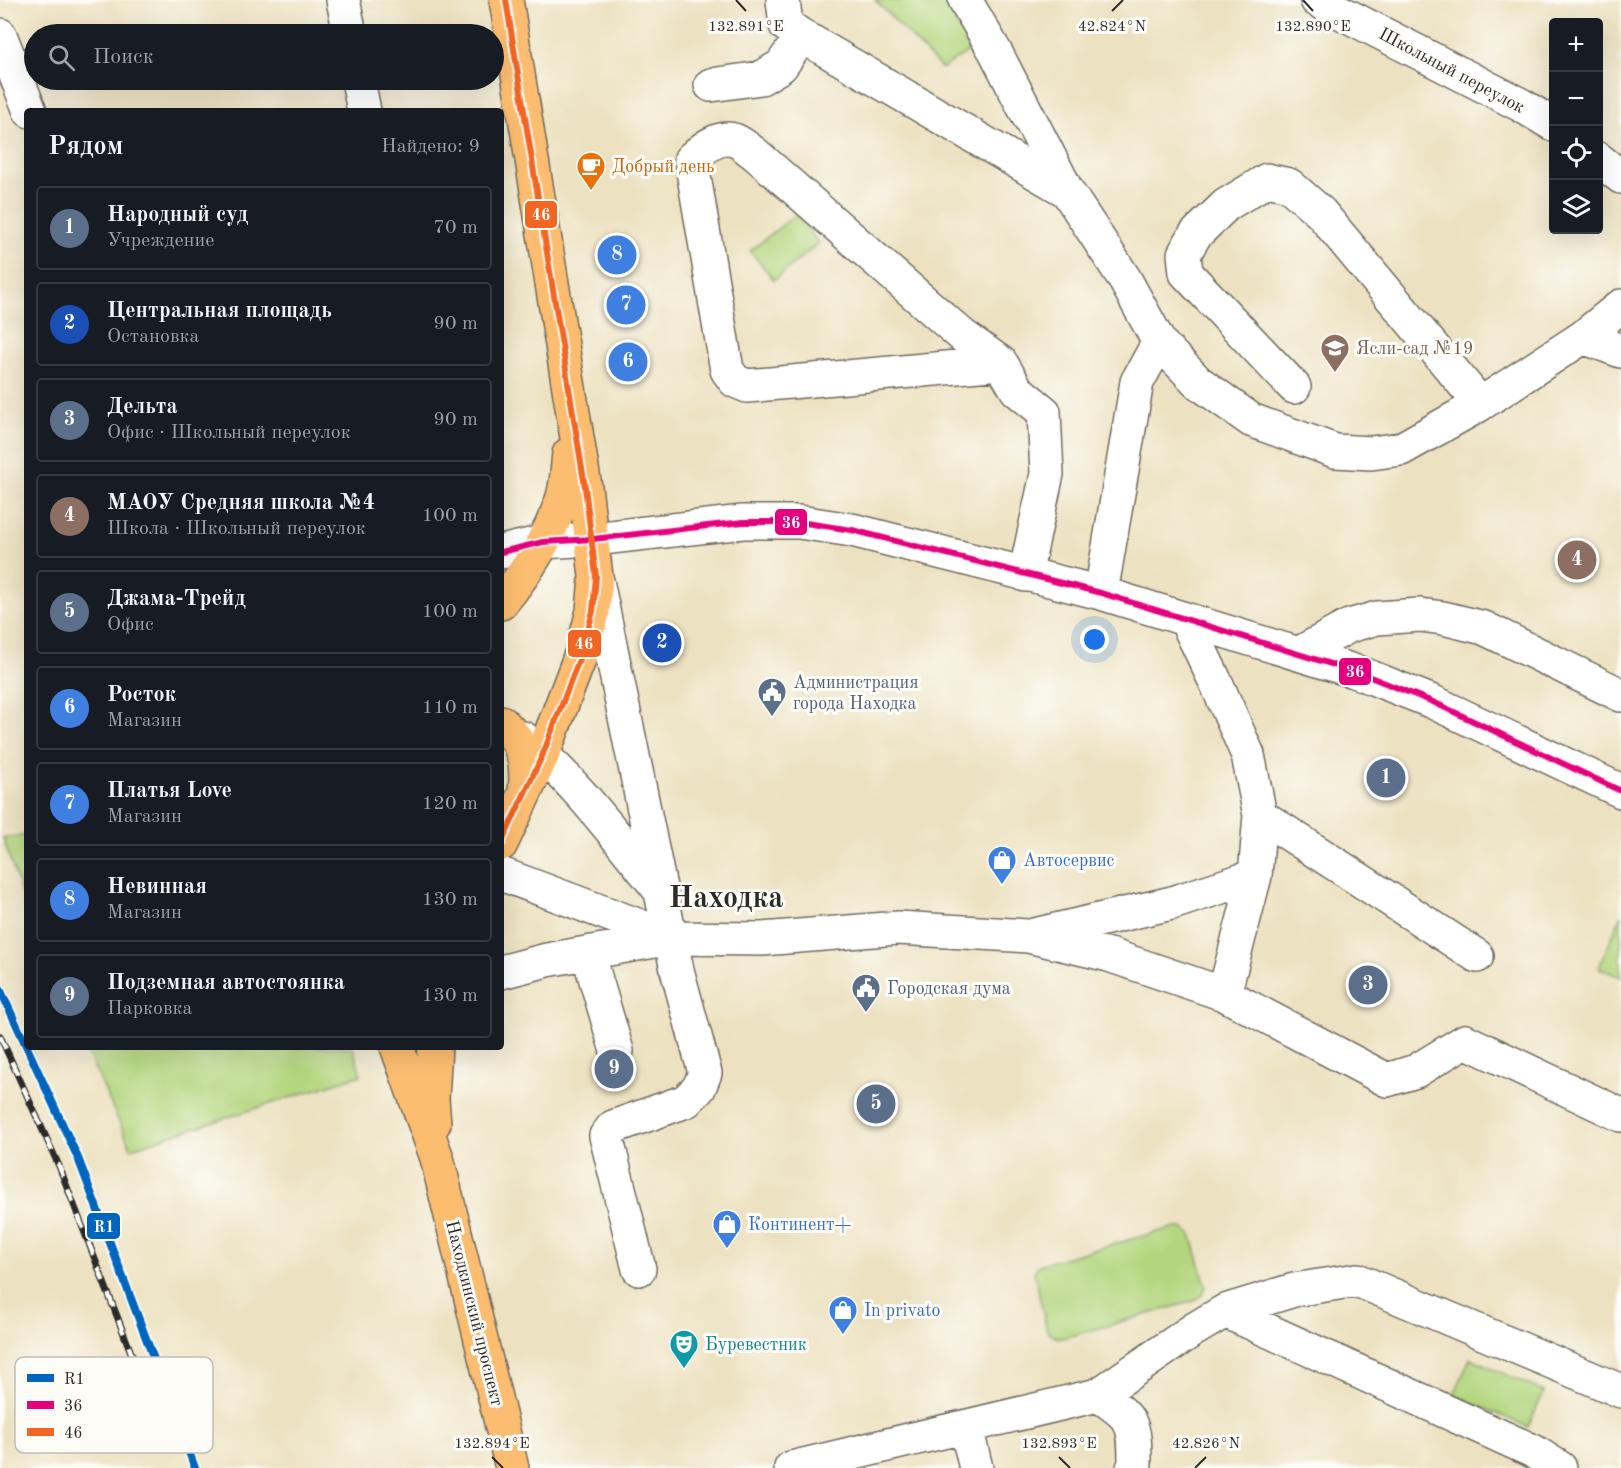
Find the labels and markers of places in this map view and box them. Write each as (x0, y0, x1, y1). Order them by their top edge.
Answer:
cafe icon: Добрый день (575, 150, 607, 192)
place label: Добрый день (612, 158, 714, 176)
pin: 8 (598, 232, 636, 278)
pin: 7 (606, 282, 646, 328)
school or university icon: Ясли-сад №19 (1319, 332, 1351, 374)
pin: 6 (608, 340, 648, 385)
place label: Ясли-сад №19 (1356, 340, 1473, 358)
pin: 4 (1558, 538, 1596, 582)
pin: 2 (642, 620, 682, 666)
place label: Администрация города Находка (793, 674, 919, 713)
public building icon: Администрация города Находка (756, 676, 788, 718)
pin: 1 (1366, 756, 1406, 800)
shop icon: Автосервис (986, 844, 1018, 886)
place label: Автосервис (1023, 852, 1115, 870)
pin: 3 (1348, 962, 1388, 1008)
public building icon: Городская дума (850, 972, 882, 1014)
place label: Городская дума (887, 980, 1011, 998)
pin: 9 (594, 1046, 634, 1092)
pin: 5 (856, 1082, 896, 1126)
shop icon: Континент+ (711, 1208, 743, 1250)
place label: Континент+ (748, 1216, 852, 1234)
shop icon: In privato (827, 1294, 859, 1336)
place label: In privato (864, 1302, 941, 1320)
theatre icon: Буревестник (668, 1328, 700, 1370)
place label: Буревестник (705, 1336, 807, 1354)

